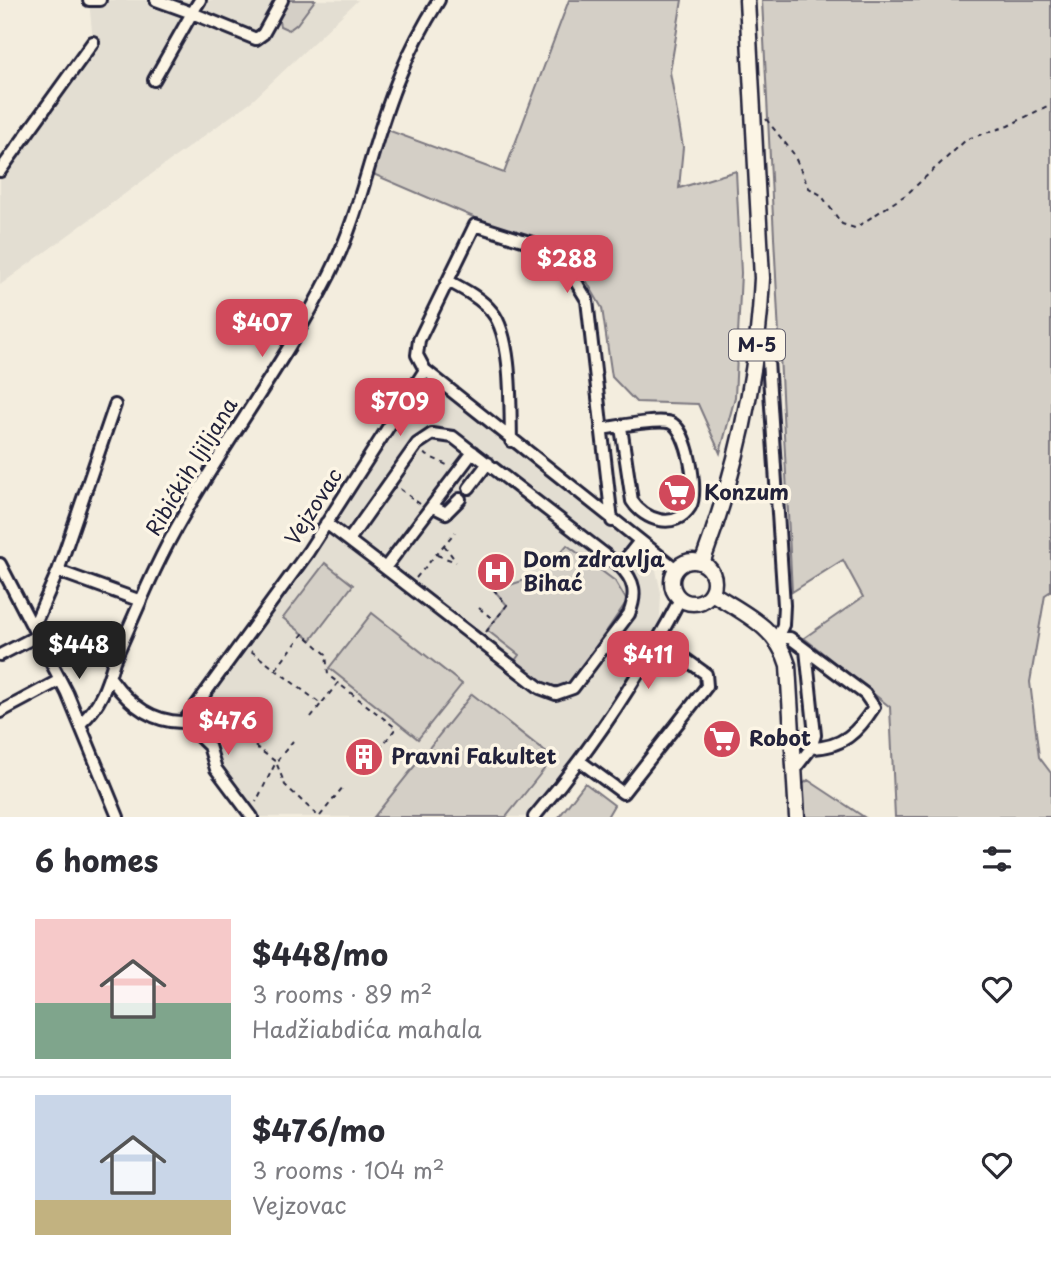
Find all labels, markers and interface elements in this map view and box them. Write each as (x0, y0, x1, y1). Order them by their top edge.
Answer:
pin: $288 (526, 236, 608, 295)
text: $288 (537, 240, 597, 275)
pin: $407 (221, 300, 303, 359)
text: $407 (232, 304, 292, 339)
road number: M-5 (729, 330, 785, 360)
pin: $709 (359, 378, 441, 438)
text: $709 (371, 383, 429, 418)
street label: Ribićkih ljiljana (136, 390, 245, 541)
street label: Vejzovac (275, 461, 349, 551)
supermarket icon: Konzum (656, 472, 698, 514)
place label: Konzum (704, 475, 789, 507)
place label: Dom zdravlja Bihać (523, 542, 665, 598)
hospital icon: Dom zdravlja Bihać (475, 551, 517, 593)
pin: $448 (38, 622, 120, 681)
text: $448 (49, 626, 109, 661)
pin: $411 (607, 632, 689, 691)
text: $411 (623, 636, 673, 671)
pin: $476 (187, 698, 269, 757)
text: $476 (199, 702, 257, 737)
supermarket icon: Robot (701, 718, 743, 760)
place label: Robot (749, 721, 811, 753)
building icon: Pravni Fakultet (343, 736, 385, 778)
place label: Pravni Fakultet (391, 739, 557, 771)
text: 6 homes (35, 837, 158, 882)
icon: filters (978, 840, 1016, 878)
text: $448/mo (252, 931, 388, 976)
icon: home (91, 947, 175, 1031)
icon: heart (978, 970, 1016, 1008)
text: 3 rooms · 89 m² (252, 976, 432, 1011)
text: Hadžiabdića mahala (252, 1011, 481, 1046)
text: $476/mo (252, 1107, 385, 1152)
icon: home (91, 1123, 175, 1207)
icon: heart (978, 1146, 1016, 1184)
text: 3 rooms · 104 m² (252, 1152, 445, 1187)
text: Vejzovac (252, 1187, 346, 1222)

